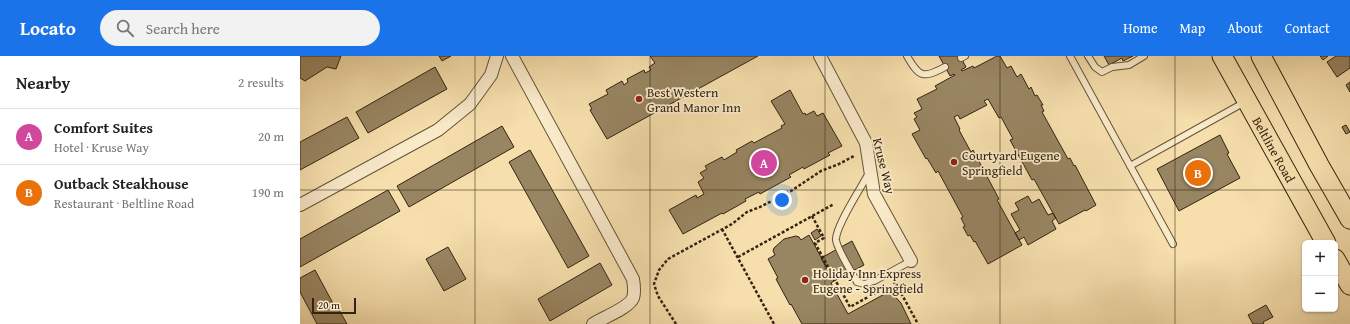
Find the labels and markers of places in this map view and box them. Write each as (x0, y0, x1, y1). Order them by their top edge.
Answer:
place label: Best Western Grand Manor Inn (647, 83, 741, 117)
marker: Best Western Grand Manor Inn (634, 94, 644, 104)
place label: Courtyard Eugene Springfield (962, 146, 1060, 180)
pin: A (751, 148, 777, 178)
marker: Courtyard Eugene Springfield (949, 157, 959, 167)
pin: B (1185, 158, 1211, 188)
place label: Holiday Inn Express Eugene - Springfield (813, 264, 923, 298)
marker: Holiday Inn Express Eugene - Springfield (800, 275, 810, 285)

